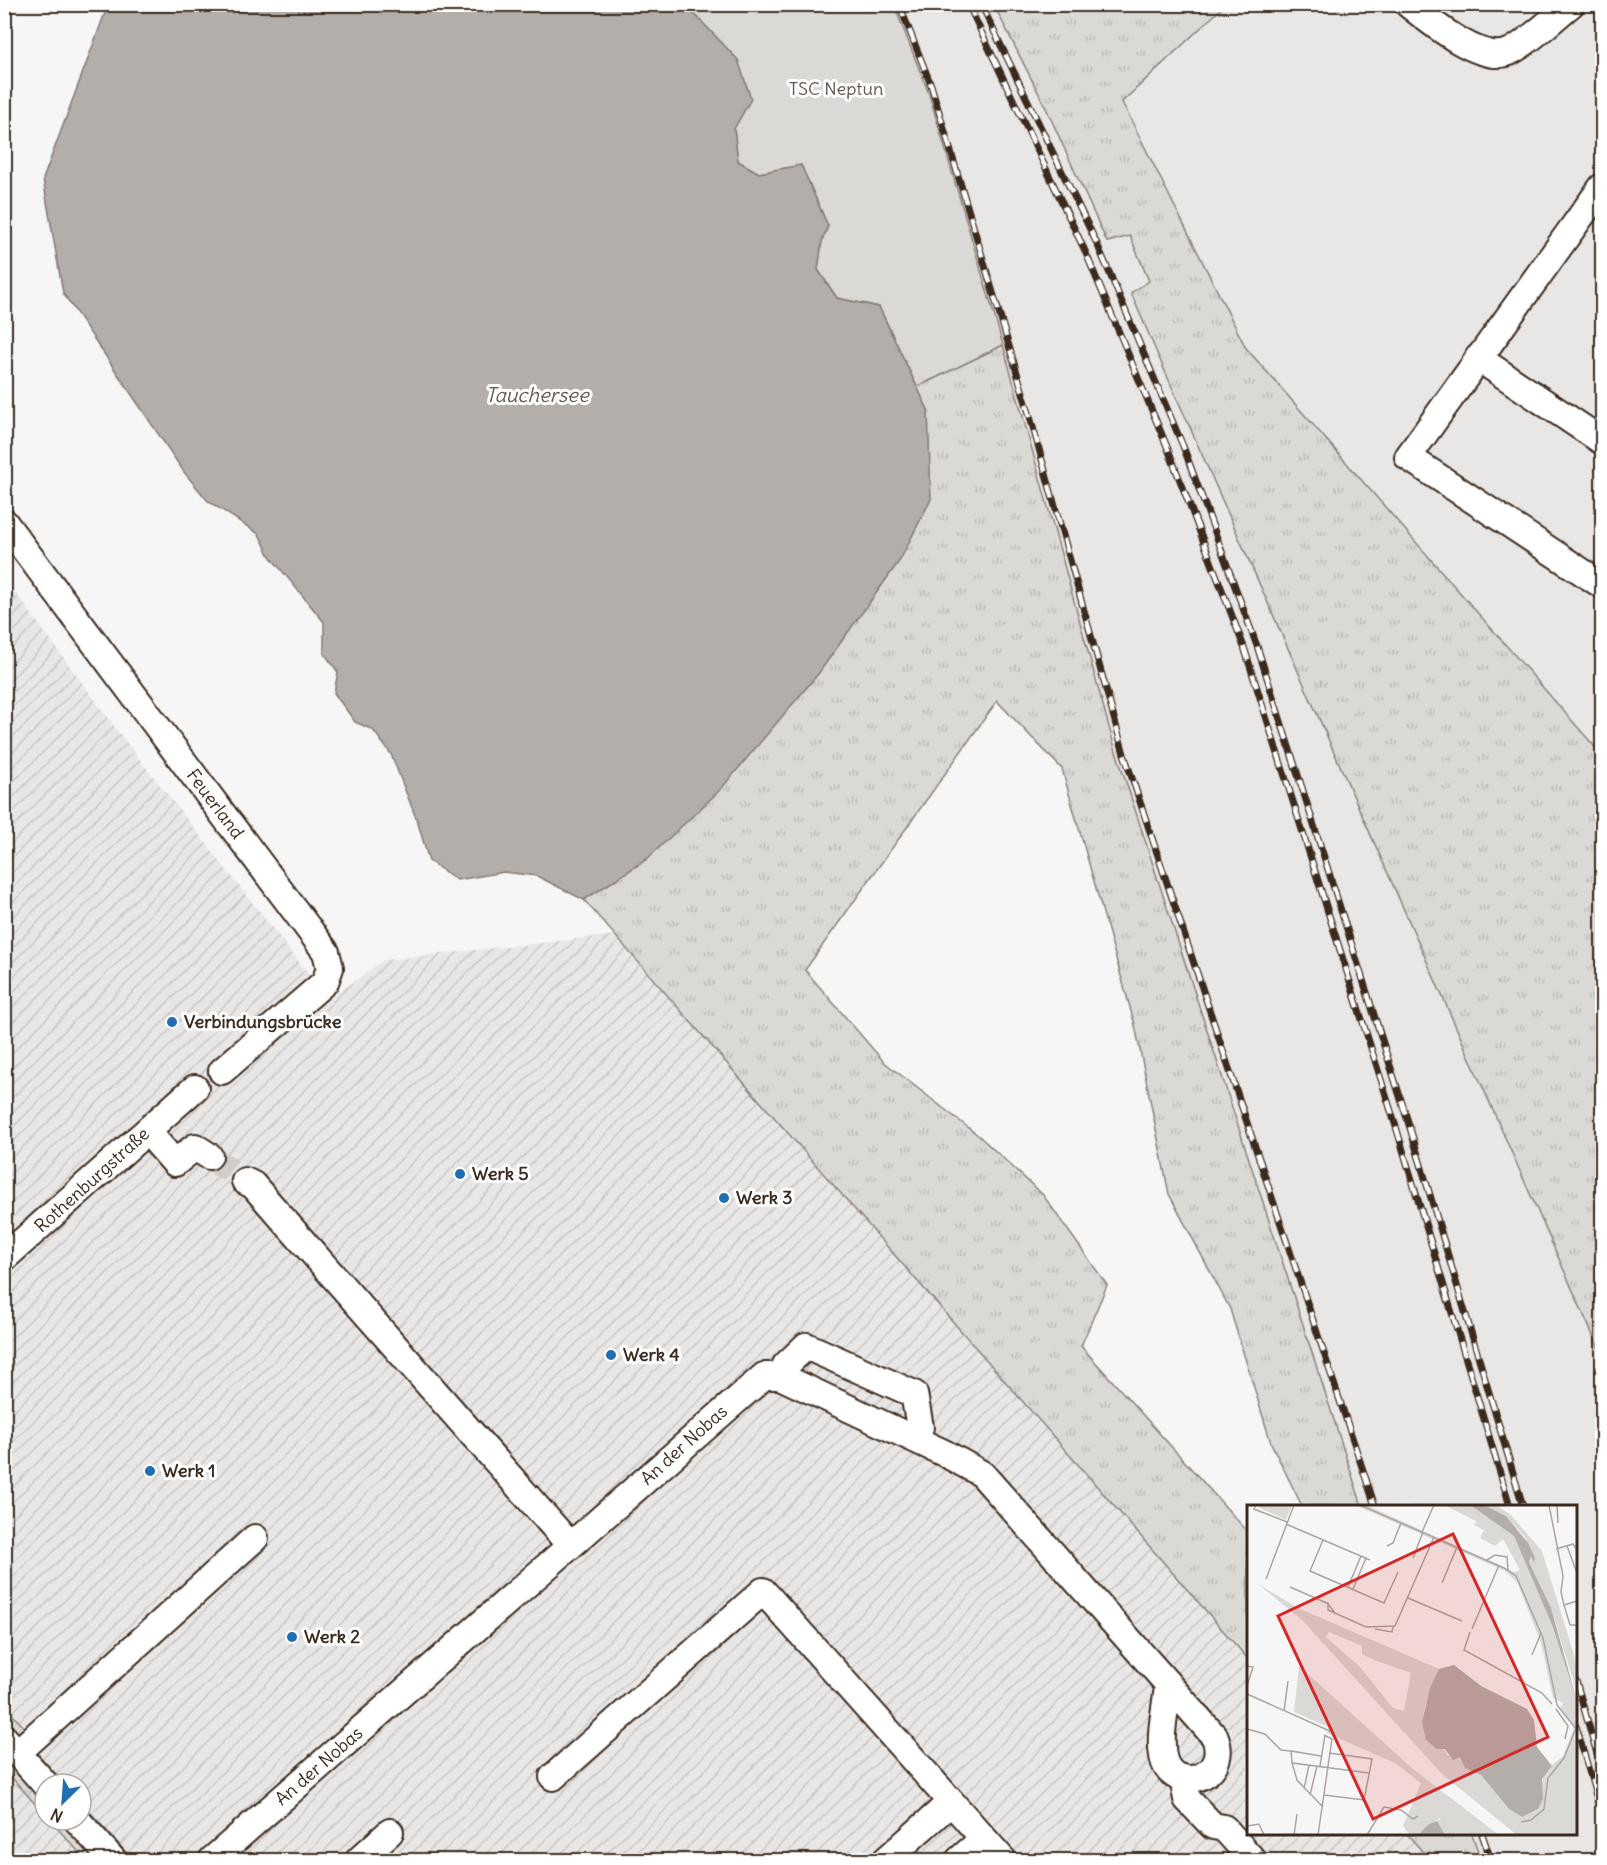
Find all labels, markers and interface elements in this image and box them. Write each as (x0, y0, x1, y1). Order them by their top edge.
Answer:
park label: TSC Neptun (789, 77, 883, 100)
water label: Tauchersee (485, 382, 590, 407)
street label: Feuerland (182, 764, 249, 844)
place label: Verbindungsbrücke (184, 1010, 342, 1033)
marker: Verbindungsbrücke (165, 1015, 179, 1029)
street label: Rothenburgstraße (29, 1122, 154, 1237)
place label: Werk 5 (472, 1162, 529, 1185)
marker: Werk 5 (453, 1167, 467, 1181)
place label: Werk 3 (736, 1186, 792, 1209)
marker: Werk 3 (717, 1191, 731, 1205)
place label: Werk 4 (623, 1343, 680, 1366)
marker: Werk 4 (604, 1348, 618, 1362)
street label: An der Nobas (636, 1400, 732, 1490)
place label: Werk 1 (162, 1459, 215, 1482)
marker: Werk 1 (143, 1464, 157, 1478)
inset map (1247, 1505, 1577, 1835)
place label: Werk 2 (304, 1625, 360, 1648)
marker: Werk 2 (285, 1630, 299, 1644)
street label: An der Nobas (270, 1721, 367, 1810)
north arrow (33, 1772, 93, 1832)
text: N (47, 1804, 66, 1827)

